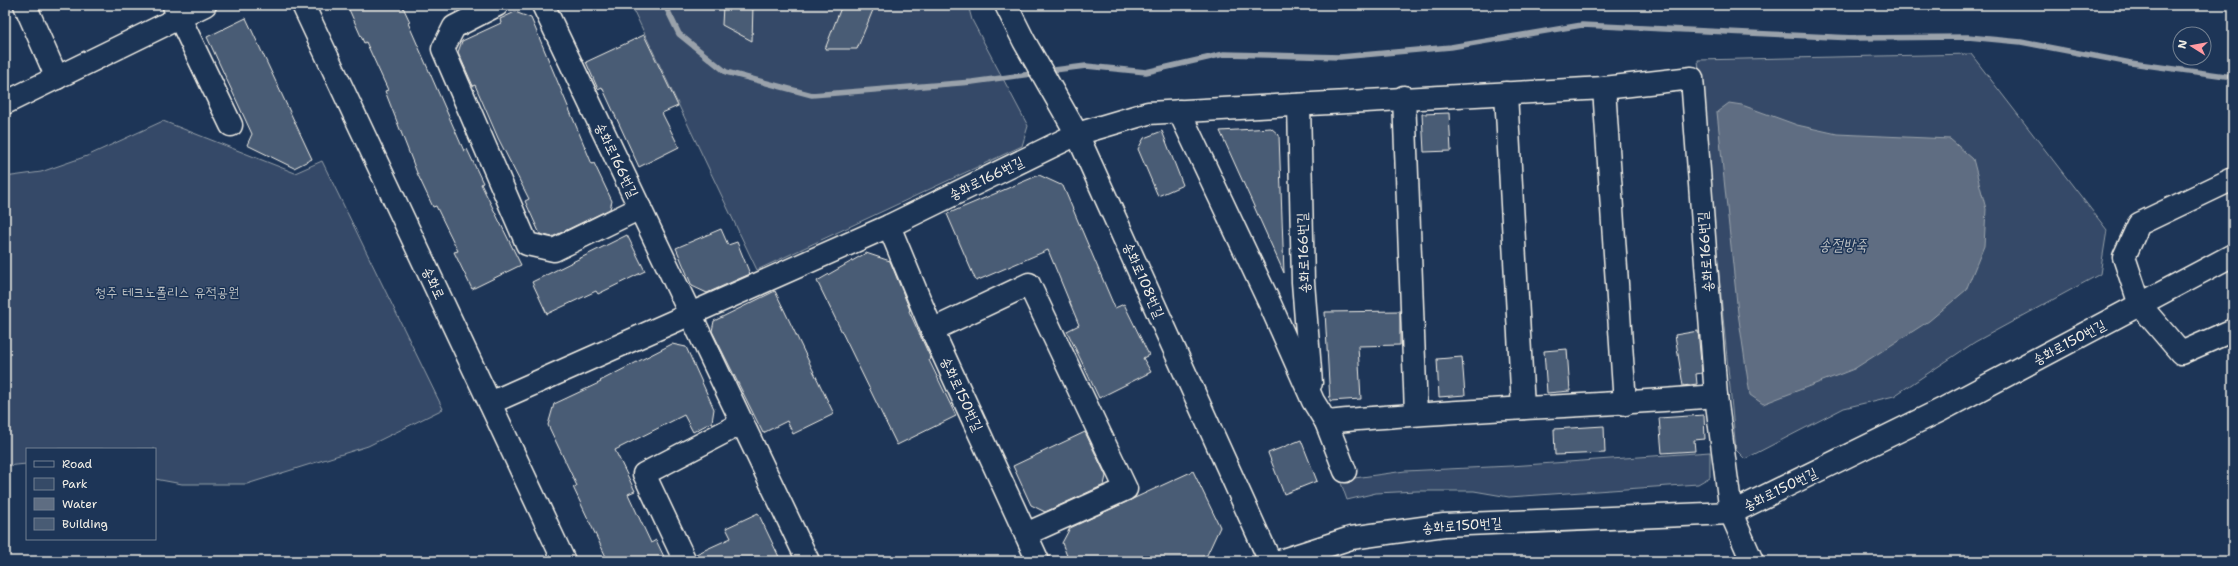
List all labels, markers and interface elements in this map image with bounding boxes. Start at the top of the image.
north arrow [2172,26,2212,66]
text: N [2174,38,2191,50]
street label: 송화로166번길 [591,120,643,201]
street label: 송화로166번길 [946,152,1027,204]
street label: 송화로166번길 [1693,210,1717,293]
street label: 송화로166번길 [1293,212,1313,294]
water label: 송절방죽 [1819,235,1868,255]
street label: 송화로108번길 [1119,239,1169,321]
street label: 송화로 [419,264,449,302]
park label: 청주 테크노폴리스 유적공원 [95,283,239,301]
street label: 송화로150번길 [2029,315,2109,369]
street label: 송화로150번길 [937,354,987,435]
legend [26,448,156,540]
text: Road [62,456,93,472]
street label: 송화로150번길 [1740,463,1821,515]
text: Park [62,476,88,492]
text: Water [62,496,98,512]
street label: 송화로150번길 [1421,513,1503,537]
text: Building [62,516,108,532]

